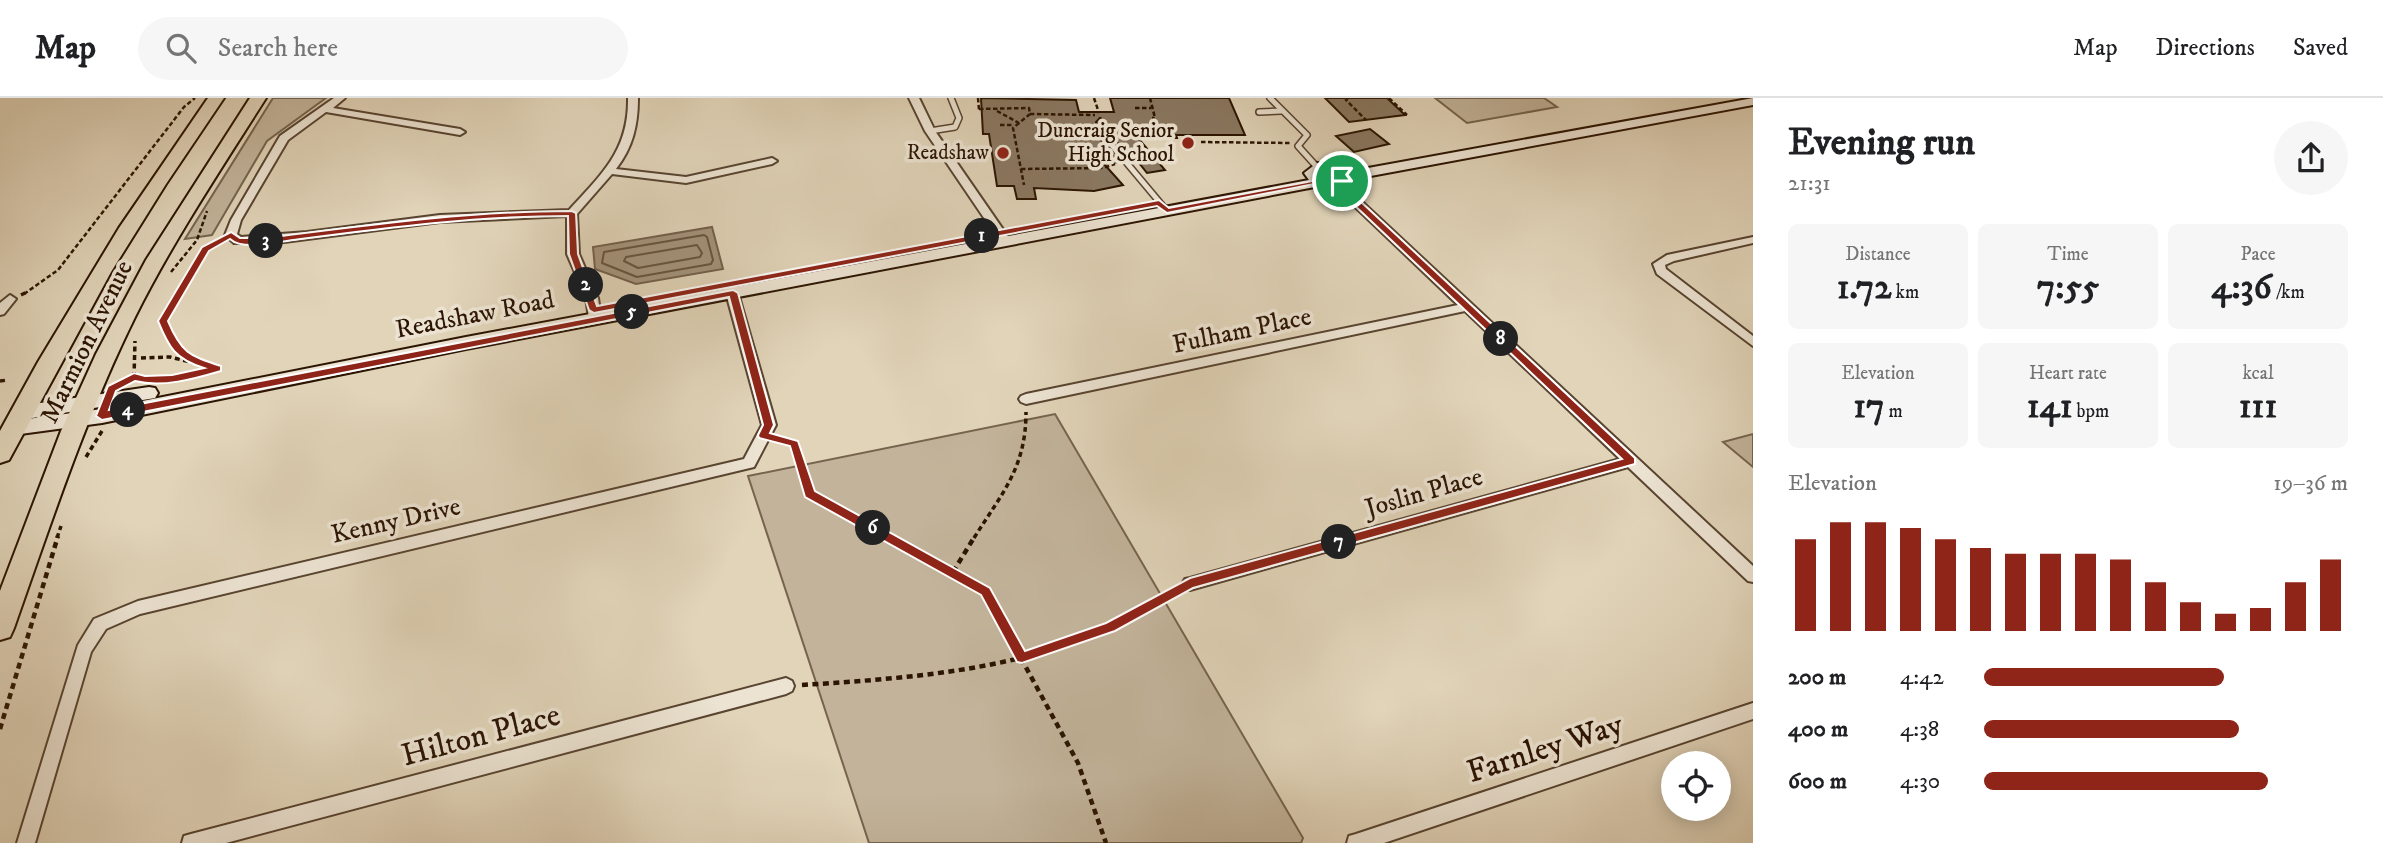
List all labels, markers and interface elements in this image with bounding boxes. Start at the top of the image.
search box [138,17,628,80]
text: Map [35,28,96,69]
icon: search [162,29,200,67]
text: Search here [218,32,338,65]
text: Map [2073,33,2118,63]
text: Directions [2156,33,2255,63]
text: Saved [2293,33,2348,63]
place label: Duncraig Senior High School [1037,118,1175,168]
text: Evening run [1788,119,1975,167]
button: share [2274,121,2348,195]
marker: Duncraig Senior High School [1180,135,1196,151]
place label: Readshaw [907,140,990,166]
marker: Readshaw [995,145,1011,161]
pin [1312,151,1372,211]
icon: arrive [1323,162,1361,200]
text: 21:31 [1788,169,1831,198]
pin: 1 [964,218,1000,254]
pin: 3 [248,223,284,258]
text: 1 [978,224,985,247]
text: 3 [262,229,269,252]
text: Distance [1845,243,1911,266]
text: Time [2047,243,2089,266]
text: Pace [2240,243,2276,266]
street label: Marmion Avenue [33,255,141,429]
text: 1.72 [1837,266,1891,310]
text: 7:55 [2037,266,2099,310]
text: 4:36 [2211,266,2272,310]
pin: 2 [568,268,604,302]
text: 2 [581,273,590,296]
text: km [1891,281,1919,304]
text: /km [2272,281,2305,304]
street label: Readshaw Road [393,283,557,347]
pin: 5 [614,294,650,330]
text: 5 [627,300,636,323]
street label: Fulham Place [1170,300,1314,362]
pin: 8 [1484,322,1518,356]
text: 8 [1496,327,1505,350]
text: Elevation [1841,362,1915,385]
text: Heart rate [2029,362,2107,385]
text: kcal [2242,362,2274,385]
text: 17 [1853,385,1884,429]
text: 141 [2027,385,2073,429]
text: 111 [2239,385,2277,429]
pin: 4 [110,392,146,428]
text: 4 [122,398,133,421]
text: m [1884,400,1903,423]
text: bpm [2073,400,2109,423]
street label: Joslin Place [1360,461,1487,526]
text: Elevation [1788,469,1877,498]
text: 19–36 m [2273,469,2348,498]
street label: Kenny Drive [328,490,464,552]
pin: 6 [856,510,890,546]
text: 6 [868,516,877,539]
pin: 7 [1322,524,1356,560]
text: 7 [1333,530,1344,553]
text: 200 m [1788,663,1846,692]
text: 4:42 [1900,663,1944,692]
street label: Hilton Place [397,696,565,776]
street label: Farnley Way [1462,705,1629,793]
text: 400 m [1788,715,1848,744]
text: 4:38 [1900,715,1939,744]
map controls [1661,751,1731,821]
button: locate [1661,751,1731,821]
text: 600 m [1788,767,1847,796]
text: 4:30 [1900,767,1940,796]

